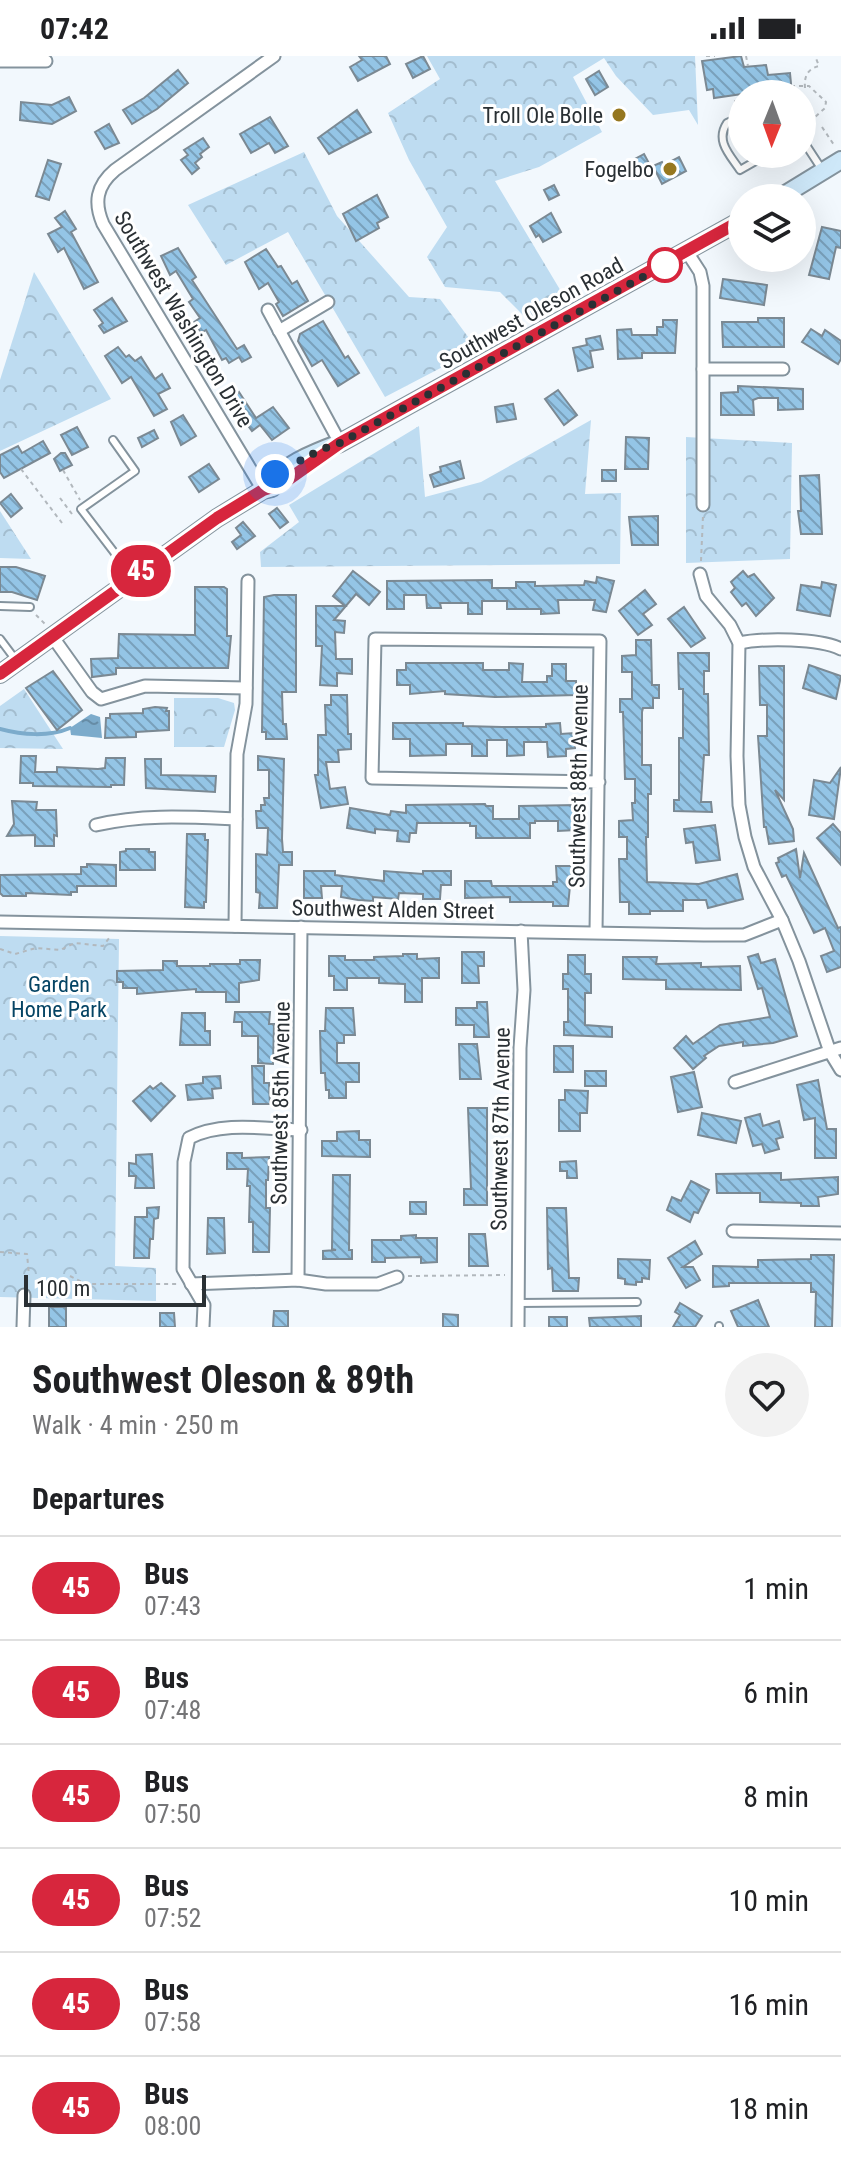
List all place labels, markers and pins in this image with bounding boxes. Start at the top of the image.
place label: Troll Ole Bolle [483,103,603,128]
marker: Troll Ole Bolle [610,106,628,124]
place label: Fogelbo [584,157,654,182]
marker: Fogelbo [661,160,679,178]
unlabelled marker [648,248,682,282]

